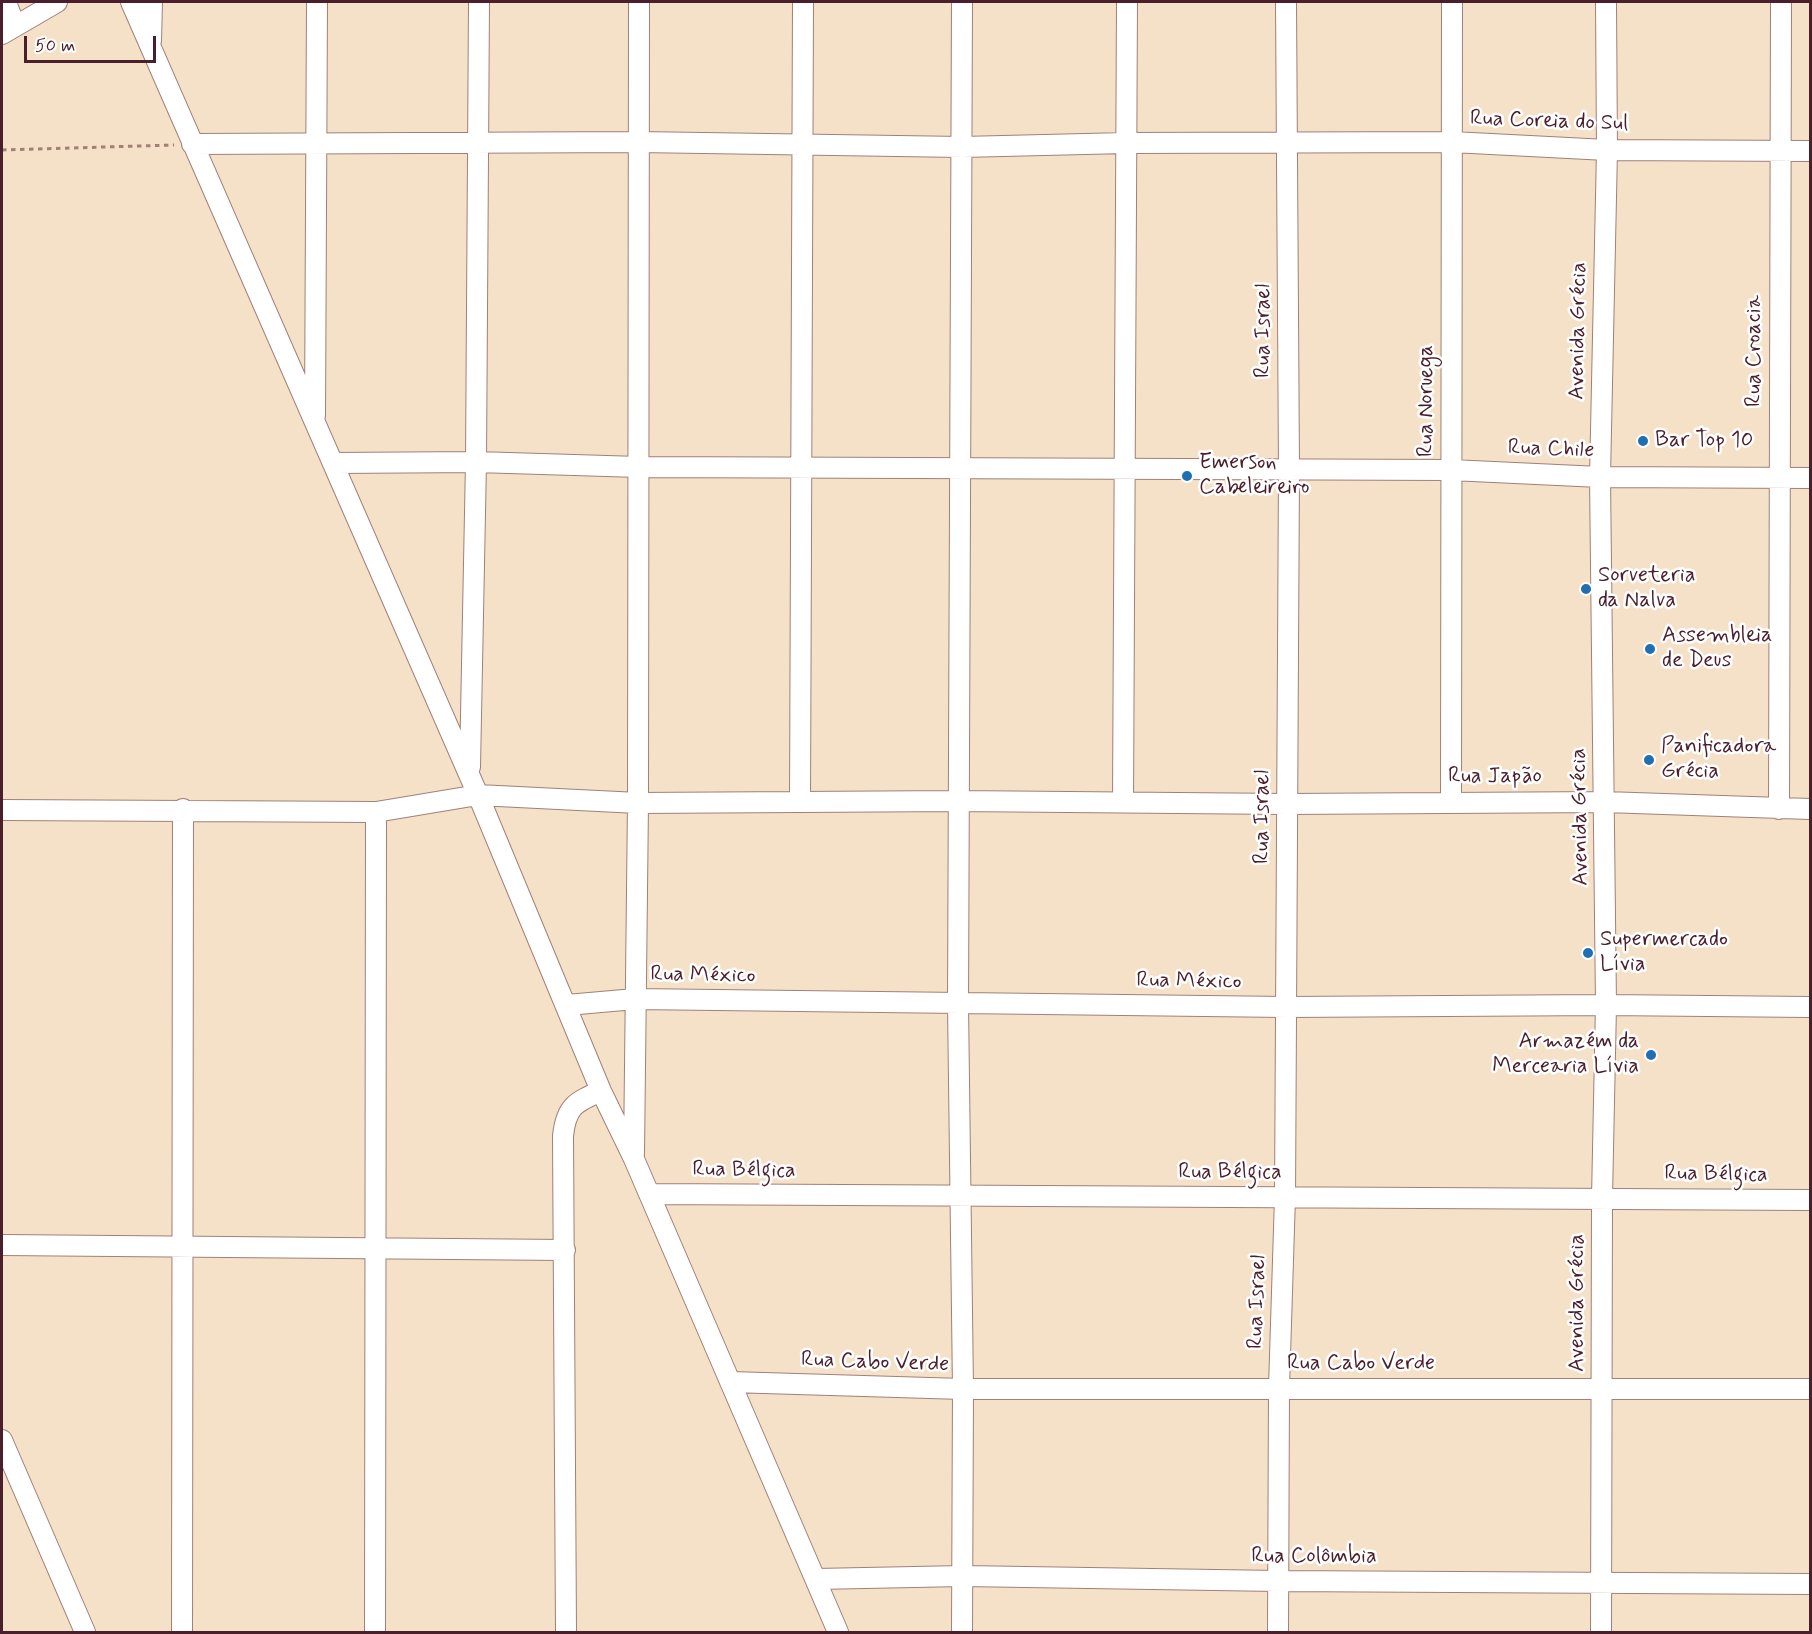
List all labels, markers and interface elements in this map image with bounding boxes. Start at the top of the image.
scale bar [27,24,159,62]
text: 50 m [35,34,75,58]
street label: Rua Coreia do Sul [1469,106,1629,138]
street label: Avenida Grécia [1565,262,1593,400]
street label: Rua Israel [1251,284,1277,378]
street label: Rua Croacia [1742,295,1768,407]
street label: Rua Noruega [1414,345,1440,457]
place label: Bar Top 10 [1655,428,1753,454]
marker: Bar Top 10 [1636,434,1650,448]
street label: Rua Chile [1507,435,1595,465]
place label: Emerson Cabeleireiro [1199,450,1309,502]
marker: Emerson Cabeleireiro [1180,469,1194,483]
place label: Sorveteria da Nalva [1598,563,1696,614]
marker: Sorveteria da Nalva [1579,582,1593,596]
place label: Assembleia de Deus [1662,623,1772,674]
marker: Assembleia de Deus [1643,642,1657,656]
place label: Panificadora Grécia [1661,734,1776,786]
street label: Avenida Grécia [1567,748,1595,886]
marker: Panificadora Grécia [1642,753,1656,767]
street label: Rua Japão [1448,764,1542,790]
street label: Rua Israel [1250,770,1276,864]
place label: Supermercado Lívia [1600,927,1728,978]
marker: Supermercado Lívia [1581,946,1595,960]
street label: Rua México [650,962,756,990]
street label: Rua México [1136,968,1242,996]
place label: Armazém da Mercearia Lívia [1492,1029,1639,1080]
marker: Armazém da Mercearia Lívia [1644,1048,1658,1062]
street label: Rua Bélgica [692,1157,796,1185]
street label: Rua Bélgica [1178,1160,1282,1186]
street label: Rua Bélgica [1664,1161,1768,1189]
street label: Avenida Grécia [1565,1234,1591,1372]
street label: Rua Israel [1243,1254,1273,1350]
street label: Rua Cabo Verde [801,1347,949,1379]
street label: Rua Cabo Verde [1287,1351,1435,1377]
street label: Rua Colômbia [1251,1544,1377,1570]

